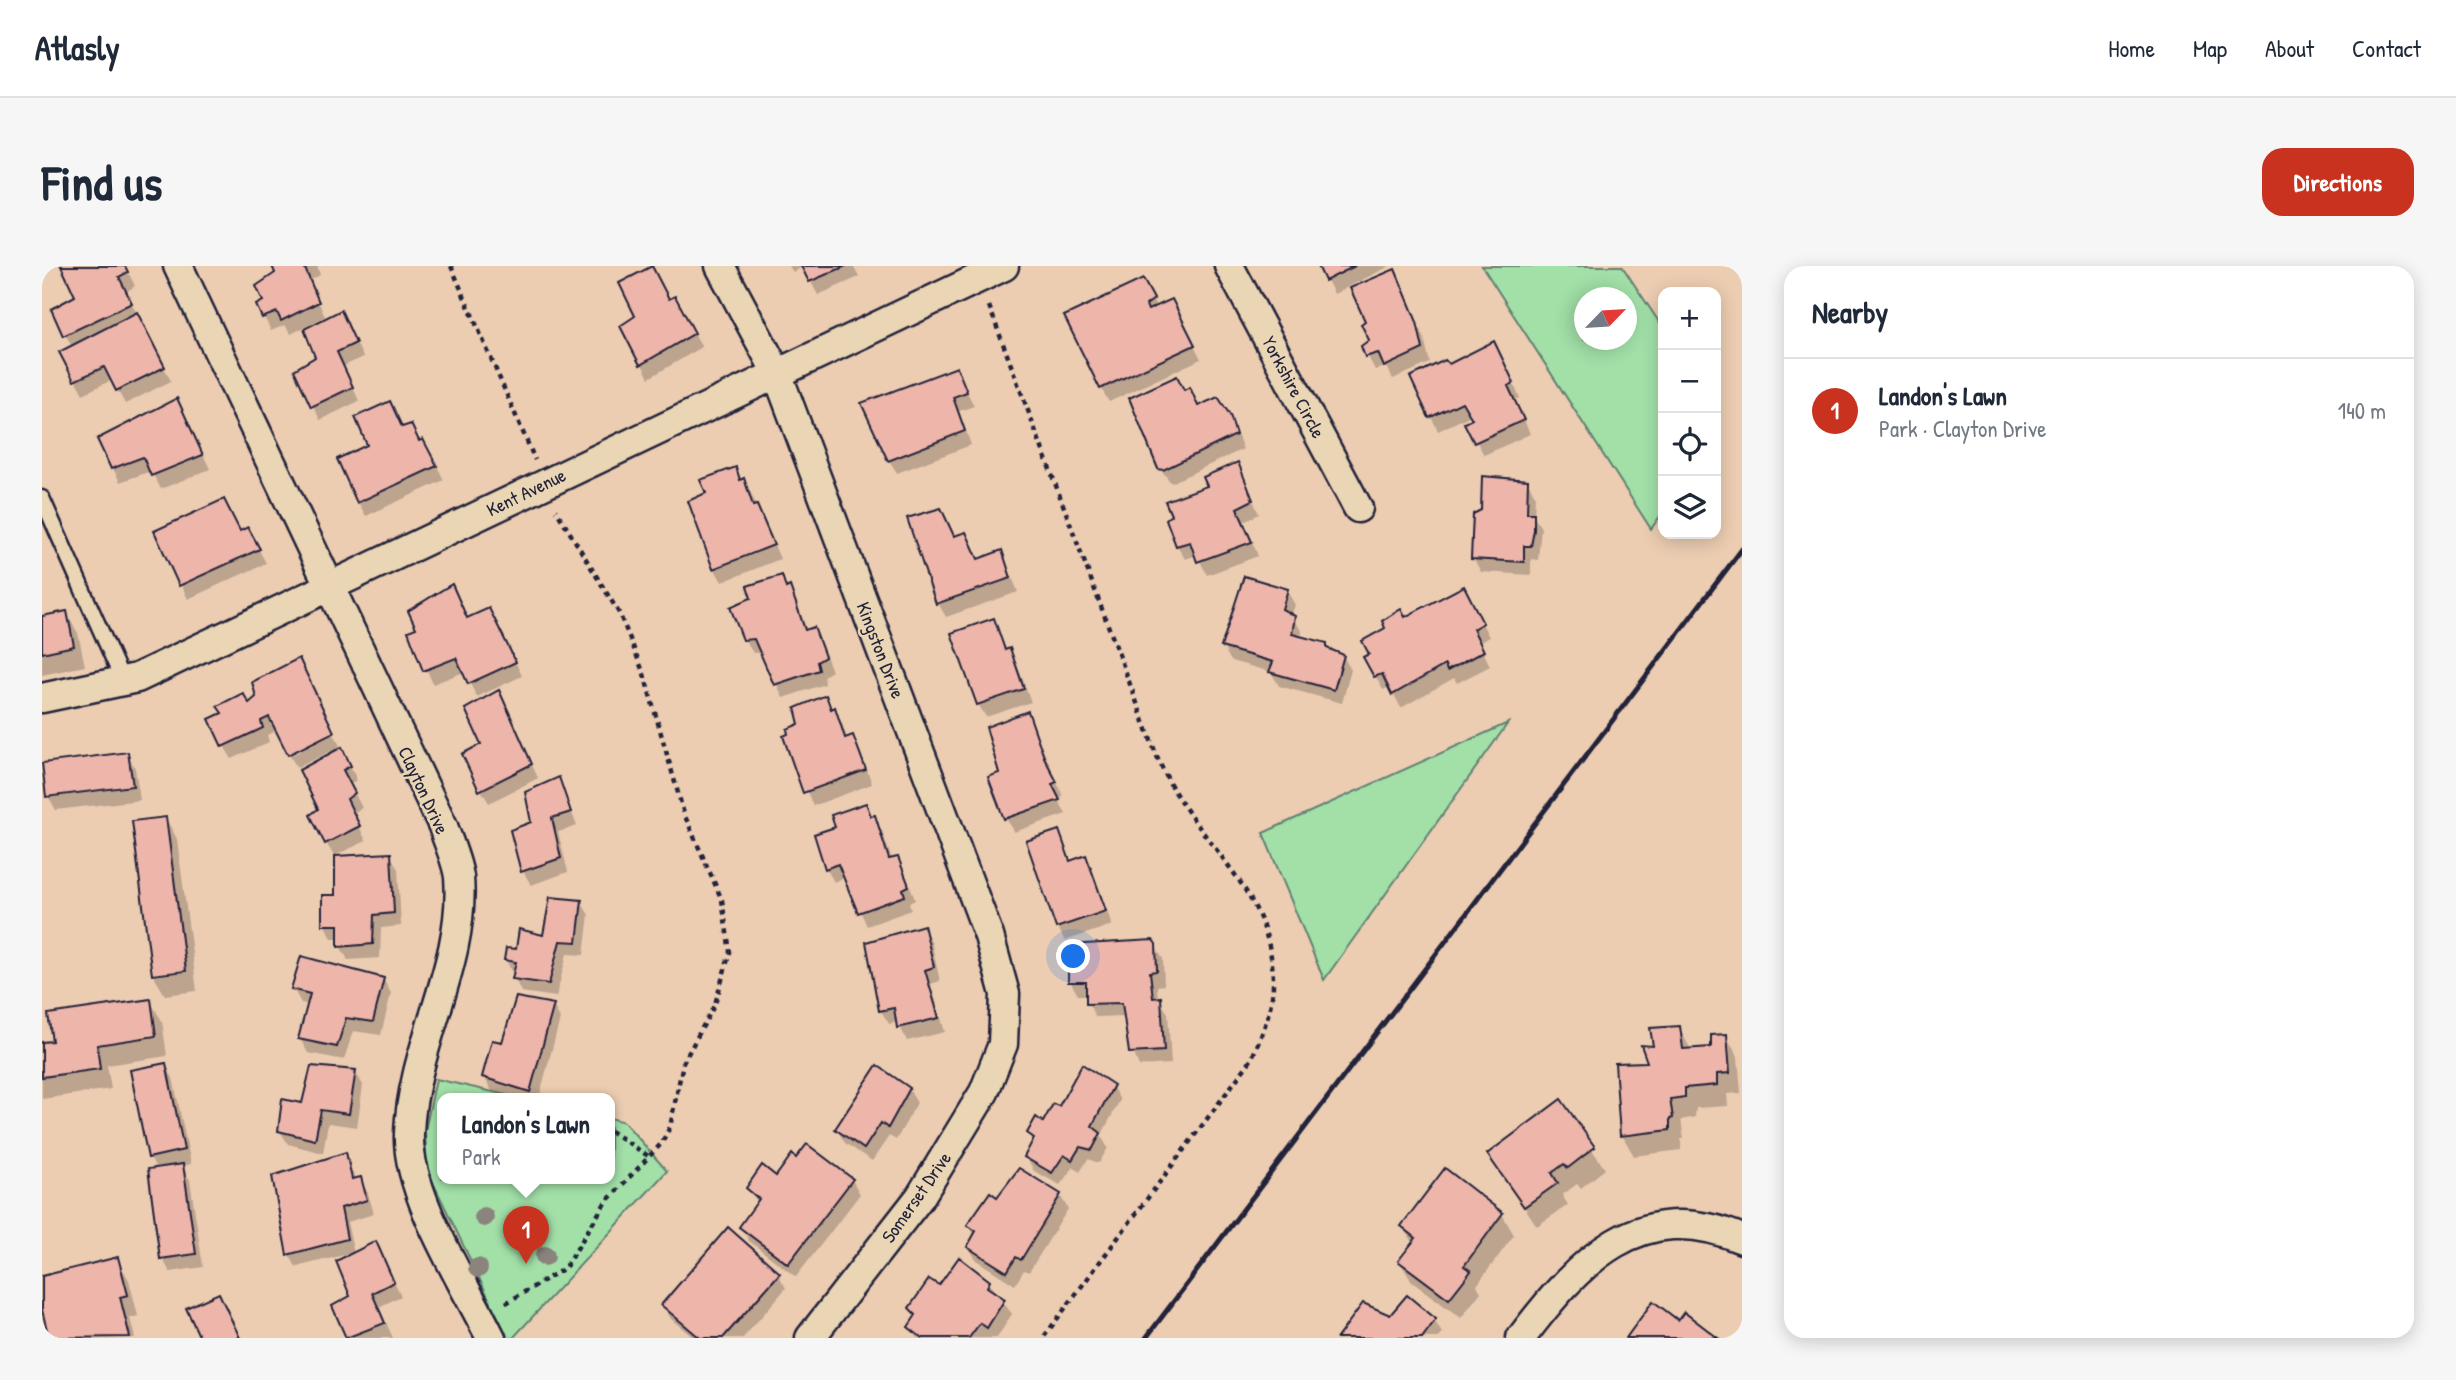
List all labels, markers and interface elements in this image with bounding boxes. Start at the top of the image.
text: Atlasly [35,26,120,70]
text: Home [2108,32,2155,64]
text: Map [2193,32,2227,64]
text: About [2265,32,2314,64]
text: Contact [2352,32,2421,64]
button: Directions [2262,148,2414,216]
text: Find us [42,149,162,215]
north arrow [1574,287,1637,350]
map controls [1658,287,1721,539]
button: + [1658,287,1721,350]
text: Nearby [1812,292,1888,332]
street label: Yorkshire Circle [1256,331,1332,443]
button: − [1658,350,1721,413]
text: Landon's Lawn [1879,378,2007,413]
text: 1 [1831,395,1839,426]
text: 140 m [2338,395,2386,426]
button: locate [1658,413,1721,476]
text: Park · Clayton Drive [1879,413,2046,444]
street label: Kent Avenue [482,461,570,522]
button: layers [1658,476,1721,539]
street label: Kingston Drive [851,598,911,702]
street label: Clayton Drive [392,742,456,838]
your location [1056,939,1090,973]
popup [437,1093,615,1184]
text: Landon's Lawn [462,1106,590,1141]
text: Park [462,1141,501,1172]
street label: Somerset Drive [875,1146,957,1248]
pin: 1 [503,1206,549,1264]

